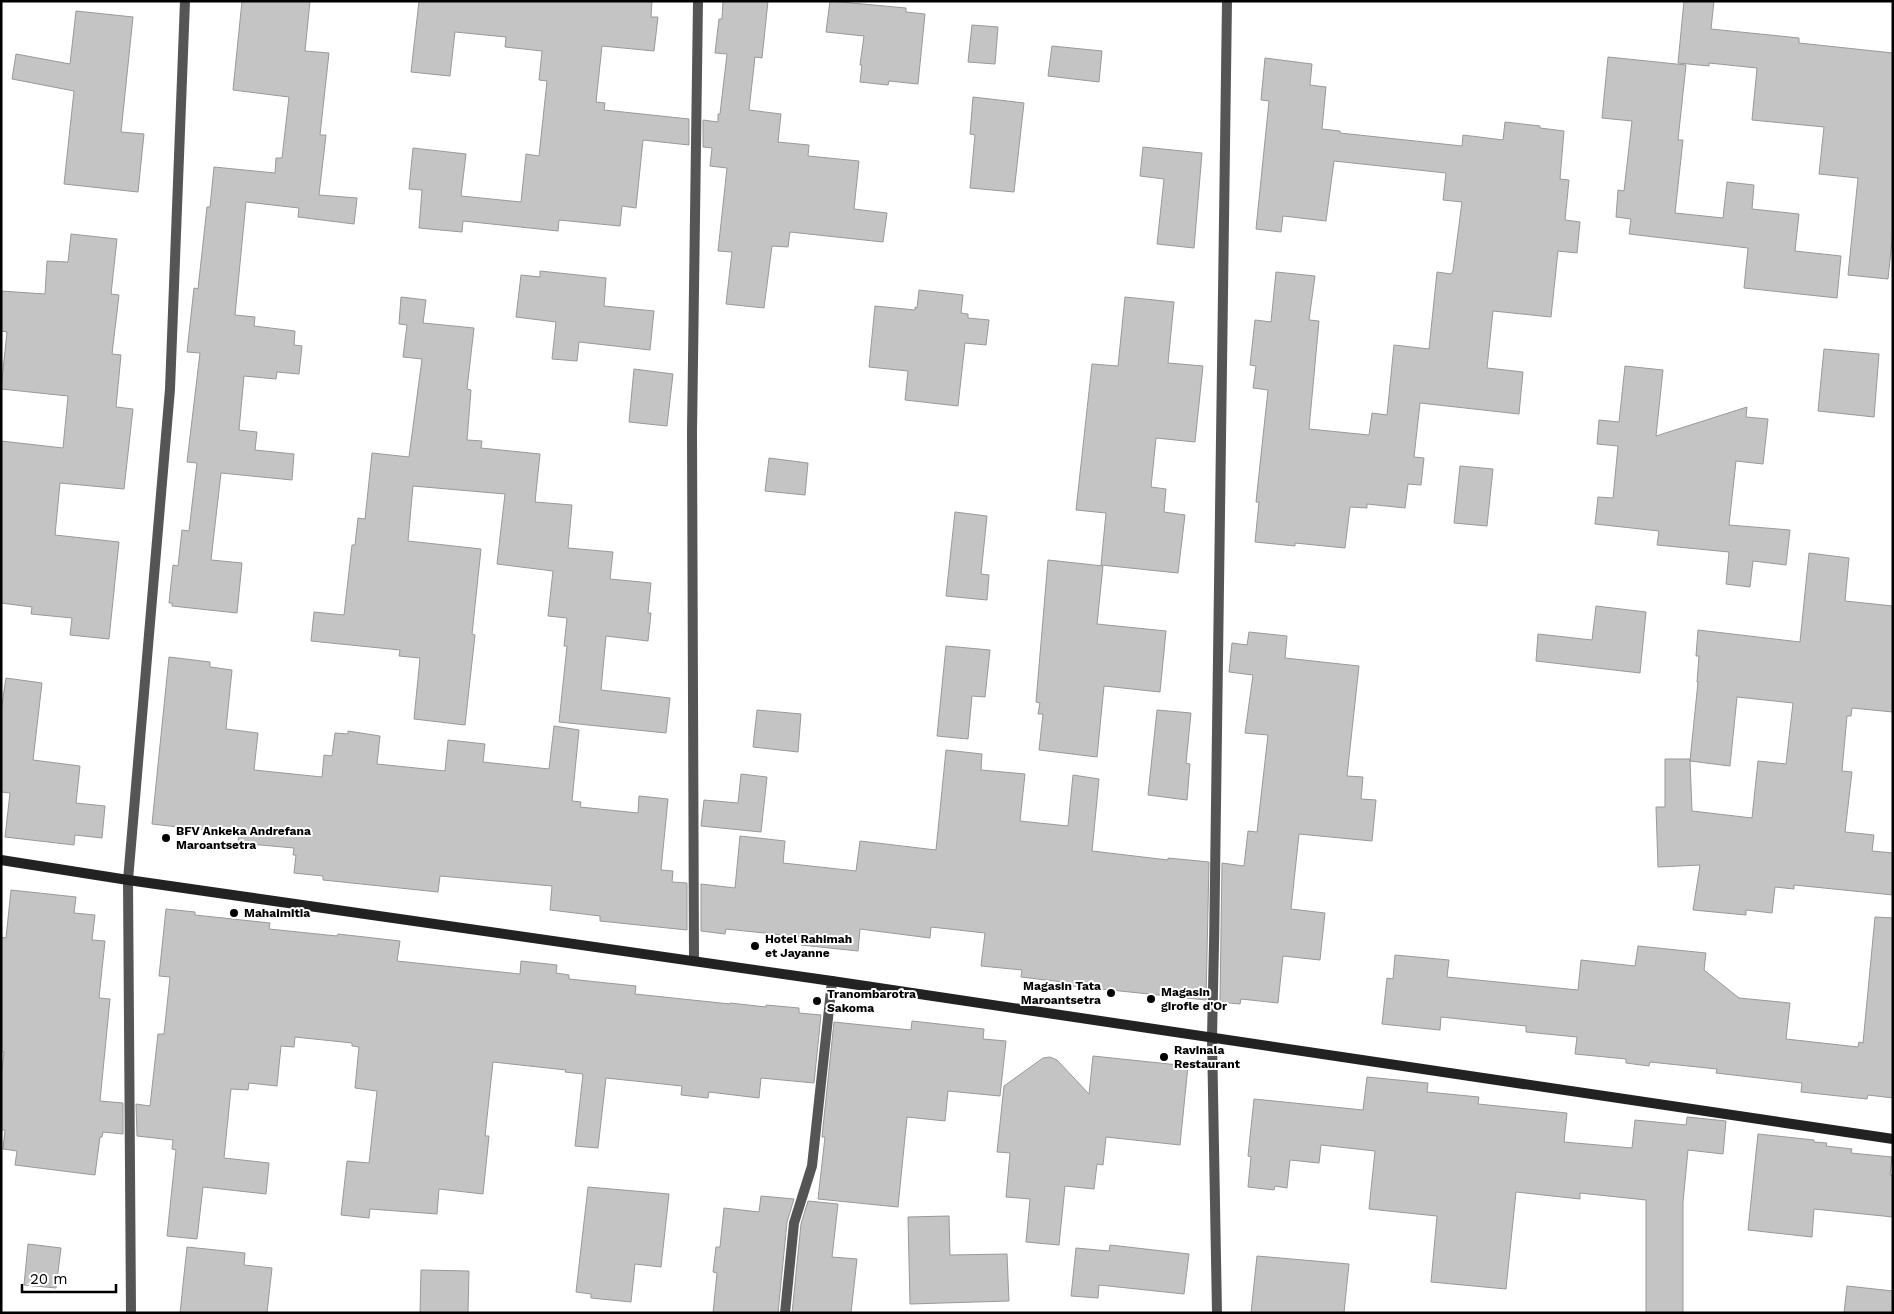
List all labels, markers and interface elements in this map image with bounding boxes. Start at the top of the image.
place label: BFV Ankeka Andrefana Maroantsetra [176,824,311,852]
marker: BFV Ankeka Andrefana Maroantsetra [160,832,172,844]
place label: Mahaimitia [244,906,310,920]
marker: Mahaimitia [228,907,240,919]
place label: Hotel Rahimah et Jayanne [765,932,852,960]
marker: Hotel Rahimah et Jayanne [749,940,761,952]
place label: Magasin Tata Maroantsetra [1021,979,1101,1007]
place label: Magasin girofle d'Or [1161,985,1228,1013]
place label: Tranombarotra Sakoma [827,987,916,1015]
marker: Magasin Tata Maroantsetra [1105,987,1117,999]
marker: Magasin girofle d'Or [1145,993,1157,1005]
marker: Tranombarotra Sakoma [811,995,823,1007]
place label: Ravinala Restaurant [1174,1043,1241,1071]
marker: Ravinala Restaurant [1158,1051,1170,1063]
scale bar [22,1262,116,1294]
text: 20 m [30,1270,68,1288]

